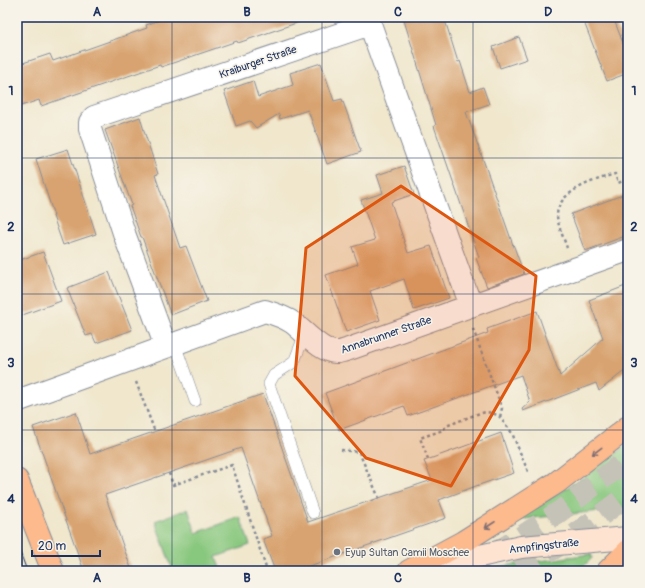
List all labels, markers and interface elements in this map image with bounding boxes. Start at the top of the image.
text: A [93,4,102,20]
text: B [243,4,251,20]
text: C [394,4,402,20]
text: D [544,4,552,20]
street label: Kraiburger Straße [218,42,299,81]
text: 1 [8,83,14,99]
text: 1 [631,83,637,99]
text: 2 [7,219,15,235]
text: 2 [630,219,638,235]
street label: Annabrunner Straße [339,313,434,357]
text: 3 [7,355,15,371]
text: 3 [630,355,638,371]
one-way arrow [592,447,603,455]
text: 4 [7,491,15,507]
text: 4 [630,491,638,507]
one-way arrow [485,521,496,529]
scale bar [32,532,100,558]
street label: Ampfingstraße [509,536,580,556]
text: 20 m [38,539,67,554]
place label: Eyup Sultan Camii Moschee [345,546,470,559]
marker: Eyup Sultan Camii Moschee [332,547,342,557]
text: A [93,570,102,586]
text: B [243,570,251,586]
text: C [394,570,402,586]
text: D [544,570,552,586]

